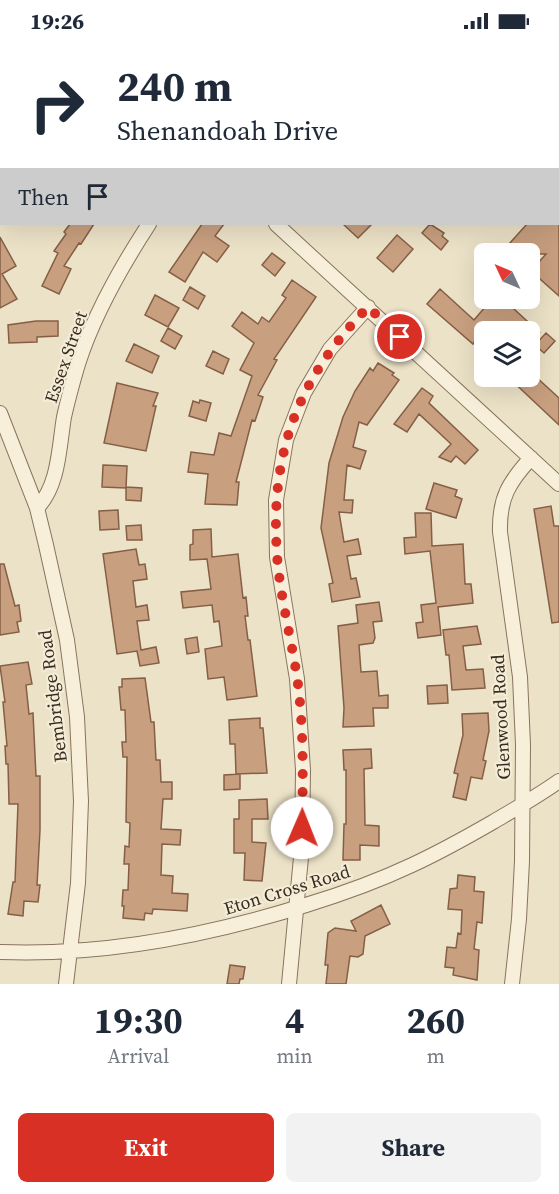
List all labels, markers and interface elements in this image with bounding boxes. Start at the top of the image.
text: 19:26 [30,6,84,36]
text: 240 m [117,57,232,115]
icon: right [18,66,96,144]
text: Shenandoah Drive [117,112,338,149]
icon: arrive [81,180,114,213]
text: Then [18,182,69,212]
north arrow [474,243,540,309]
map controls [474,243,540,387]
street label: Essex Street [38,307,93,406]
pin [374,311,425,362]
icon: arrive [383,320,416,353]
button: layers [474,321,540,387]
street label: Bembridge Road [32,628,73,764]
street label: Glenwood Road [485,654,516,780]
position arrow [270,796,334,860]
street label: Eton Cross Road [221,858,353,921]
text: 19:30 [94,996,183,1045]
text: 4 [285,996,304,1045]
text: 260 [407,996,465,1045]
text: Arrival [107,1042,169,1070]
text: min [277,1042,313,1070]
text: m [427,1042,445,1070]
button: Exit [18,1113,274,1182]
button: Share [286,1113,541,1182]

